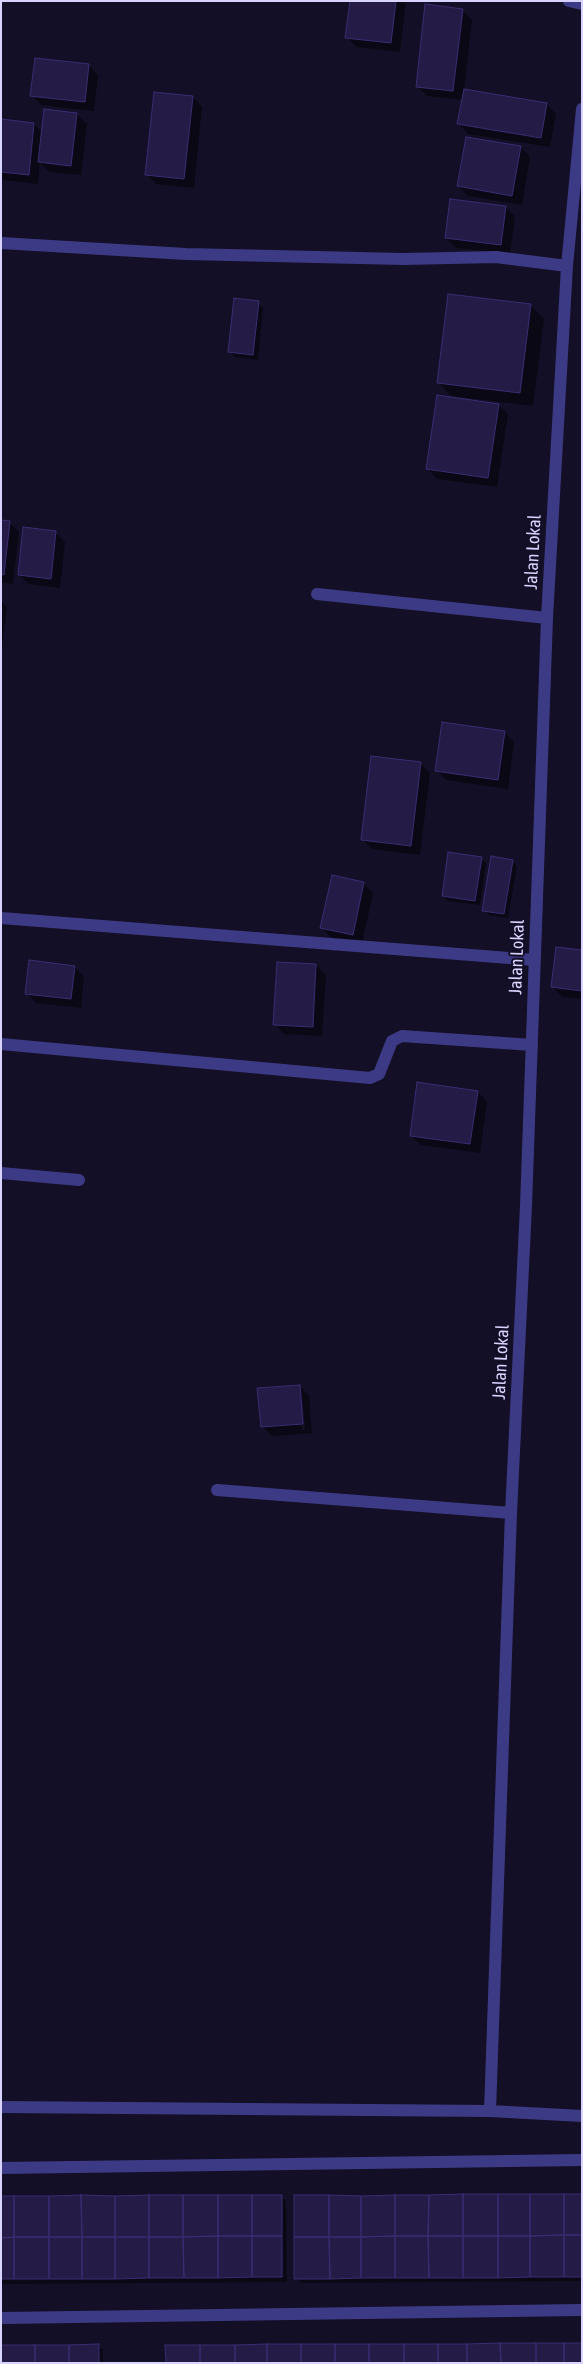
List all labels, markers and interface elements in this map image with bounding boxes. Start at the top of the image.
street label: Jalan Lokal [520,514,546,590]
street label: Jalan Lokal [505,919,529,995]
street label: Jalan Lokal [488,1324,514,1400]

